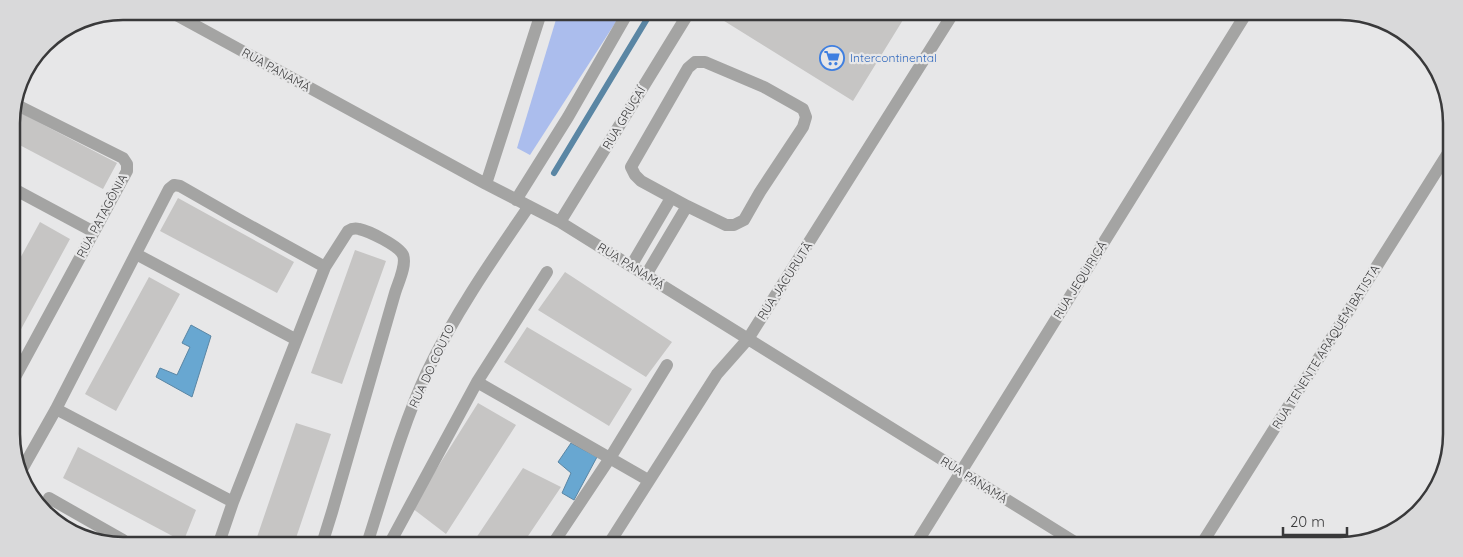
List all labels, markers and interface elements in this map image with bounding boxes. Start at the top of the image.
street label: RUA PANAMÁ [239,45,313,95]
supermarket icon: Intercontinental [819,45,845,71]
place label: Intercontinental [850,50,937,65]
street label: RUA GRUÇAÍ [599,83,649,152]
street label: RUA PATAGÔNIA [73,171,130,260]
street label: RUA JEQUIRIÇÁ [1050,238,1110,321]
street label: RUA PANAMÁ [595,239,668,292]
street label: RUA JACURUTÃ [754,239,815,322]
street label: RUA TENENTE ARAQUÉM BATISTA [1269,262,1383,432]
street label: RUA DO COUTO [406,322,457,410]
street label: RUA PANAMÁ [938,453,1011,506]
scale bar [1283,504,1347,536]
text: 20 m [1290,512,1325,531]

